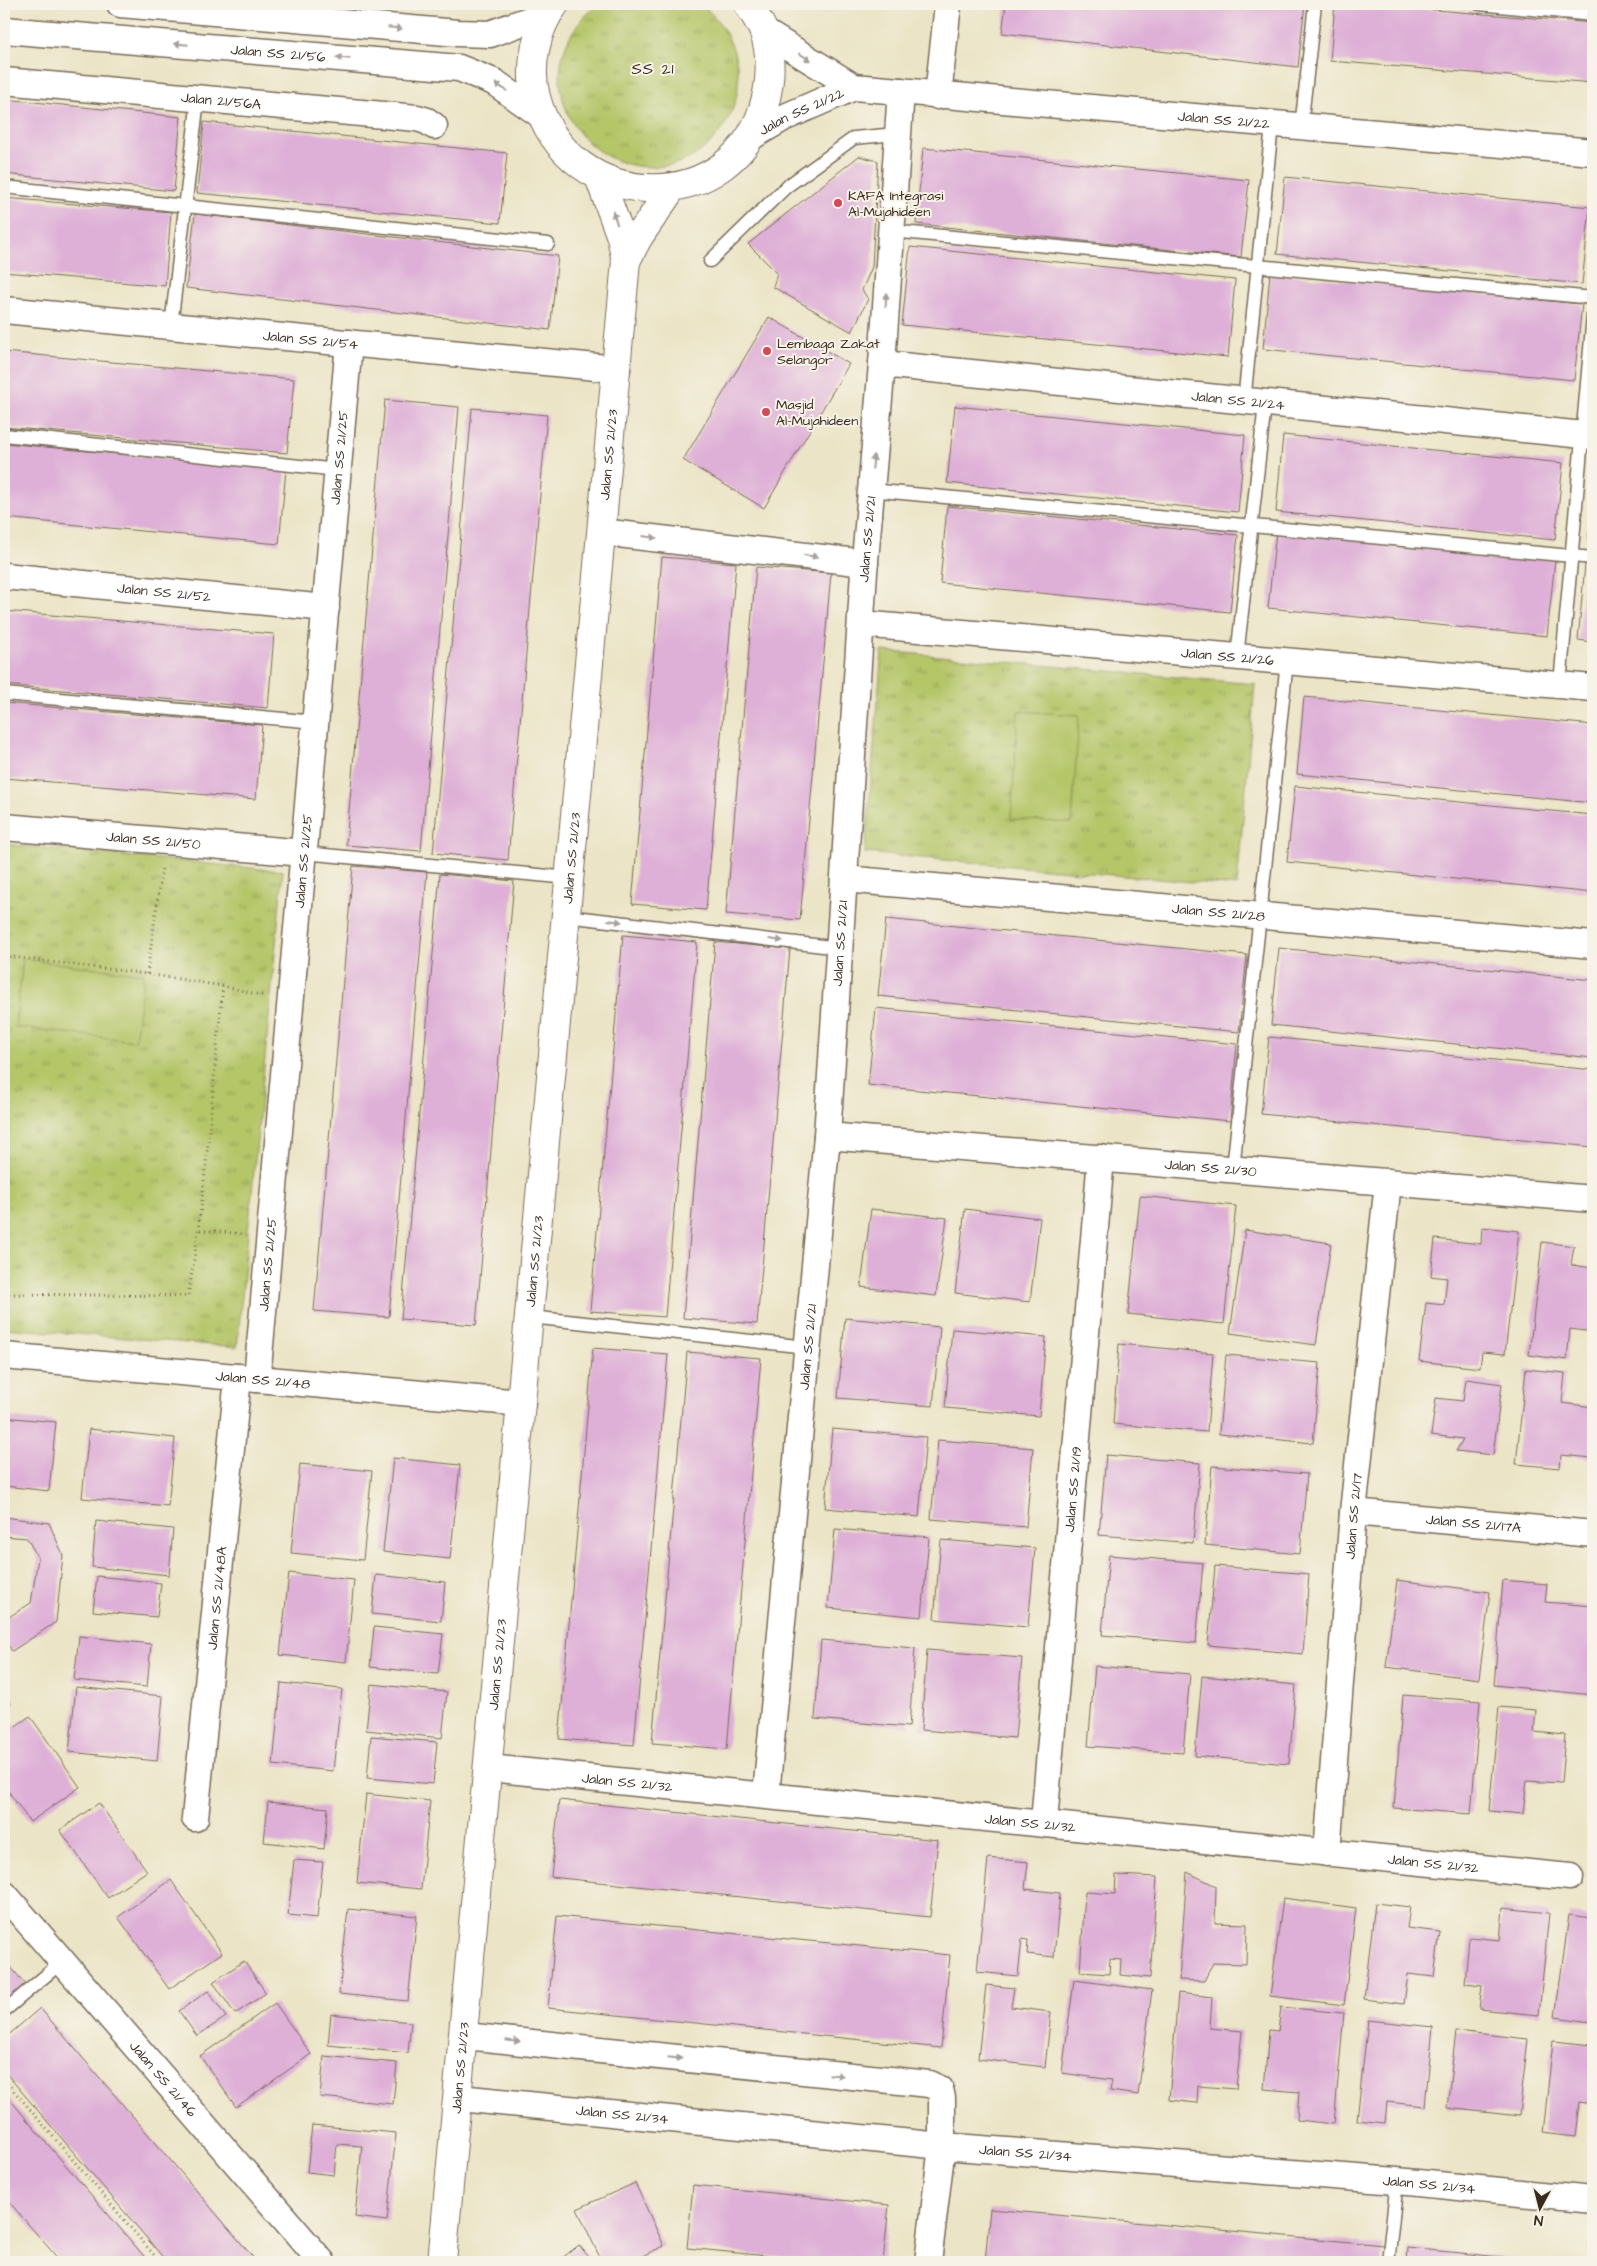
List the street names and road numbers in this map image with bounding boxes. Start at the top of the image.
street label: Jalan SS 21/56 [230,40,326,68]
street label: Jalan SS 21/22 [756,83,848,141]
street label: Jalan 21/56A [180,88,262,115]
street label: Jalan SS 21/22 [1177,107,1270,135]
street label: Jalan SS 21/54 [262,326,360,355]
street label: Jalan SS 21/24 [1190,386,1286,416]
street label: Jalan SS 21/23 [595,408,623,501]
street label: Jalan SS 21/25 [326,410,354,506]
street label: Jalan SS 21/21 [854,495,882,583]
street label: Jalan SS 21/52 [116,578,212,608]
street label: Jalan SS 21/26 [1180,643,1275,671]
street label: Jalan SS 21/23 [558,812,586,904]
street label: Jalan SS 21/25 [290,813,318,909]
street label: Jalan SS 21/50 [105,827,202,855]
street label: Jalan SS 21/21 [828,899,853,987]
street label: Jalan SS 21/28 [1171,899,1266,927]
street label: Jalan SS 21/30 [1164,1155,1258,1182]
street label: Jalan SS 21/23 [521,1215,549,1308]
street label: Jalan SS 21/25 [254,1217,282,1312]
street label: Jalan SS 21/21 [795,1303,822,1391]
street label: Jalan SS 21/48 [215,1366,311,1395]
street label: Jalan SS 21/19 [1060,1446,1087,1533]
street label: Jalan SS 21/17 [1340,1472,1368,1560]
street label: Jalan SS 21/17A [1425,1510,1522,1538]
street label: Jalan SS 21/48A [202,1545,232,1651]
street label: Jalan SS 21/23 [484,1618,512,1711]
street label: Jalan SS 21/32 [581,1768,674,1797]
street label: Jalan SS 21/32 [984,1809,1077,1838]
street label: Jalan SS 21/32 [1387,1850,1480,1879]
street label: Jalan SS 21/23 [447,2021,475,2114]
street label: Jalan SS 21/46 [124,2037,201,2122]
street label: Jalan SS 21/34 [575,2101,670,2130]
street label: Jalan SS 21/34 [978,2140,1073,2167]
street label: Jalan SS 21/34 [1382,2171,1477,2200]

